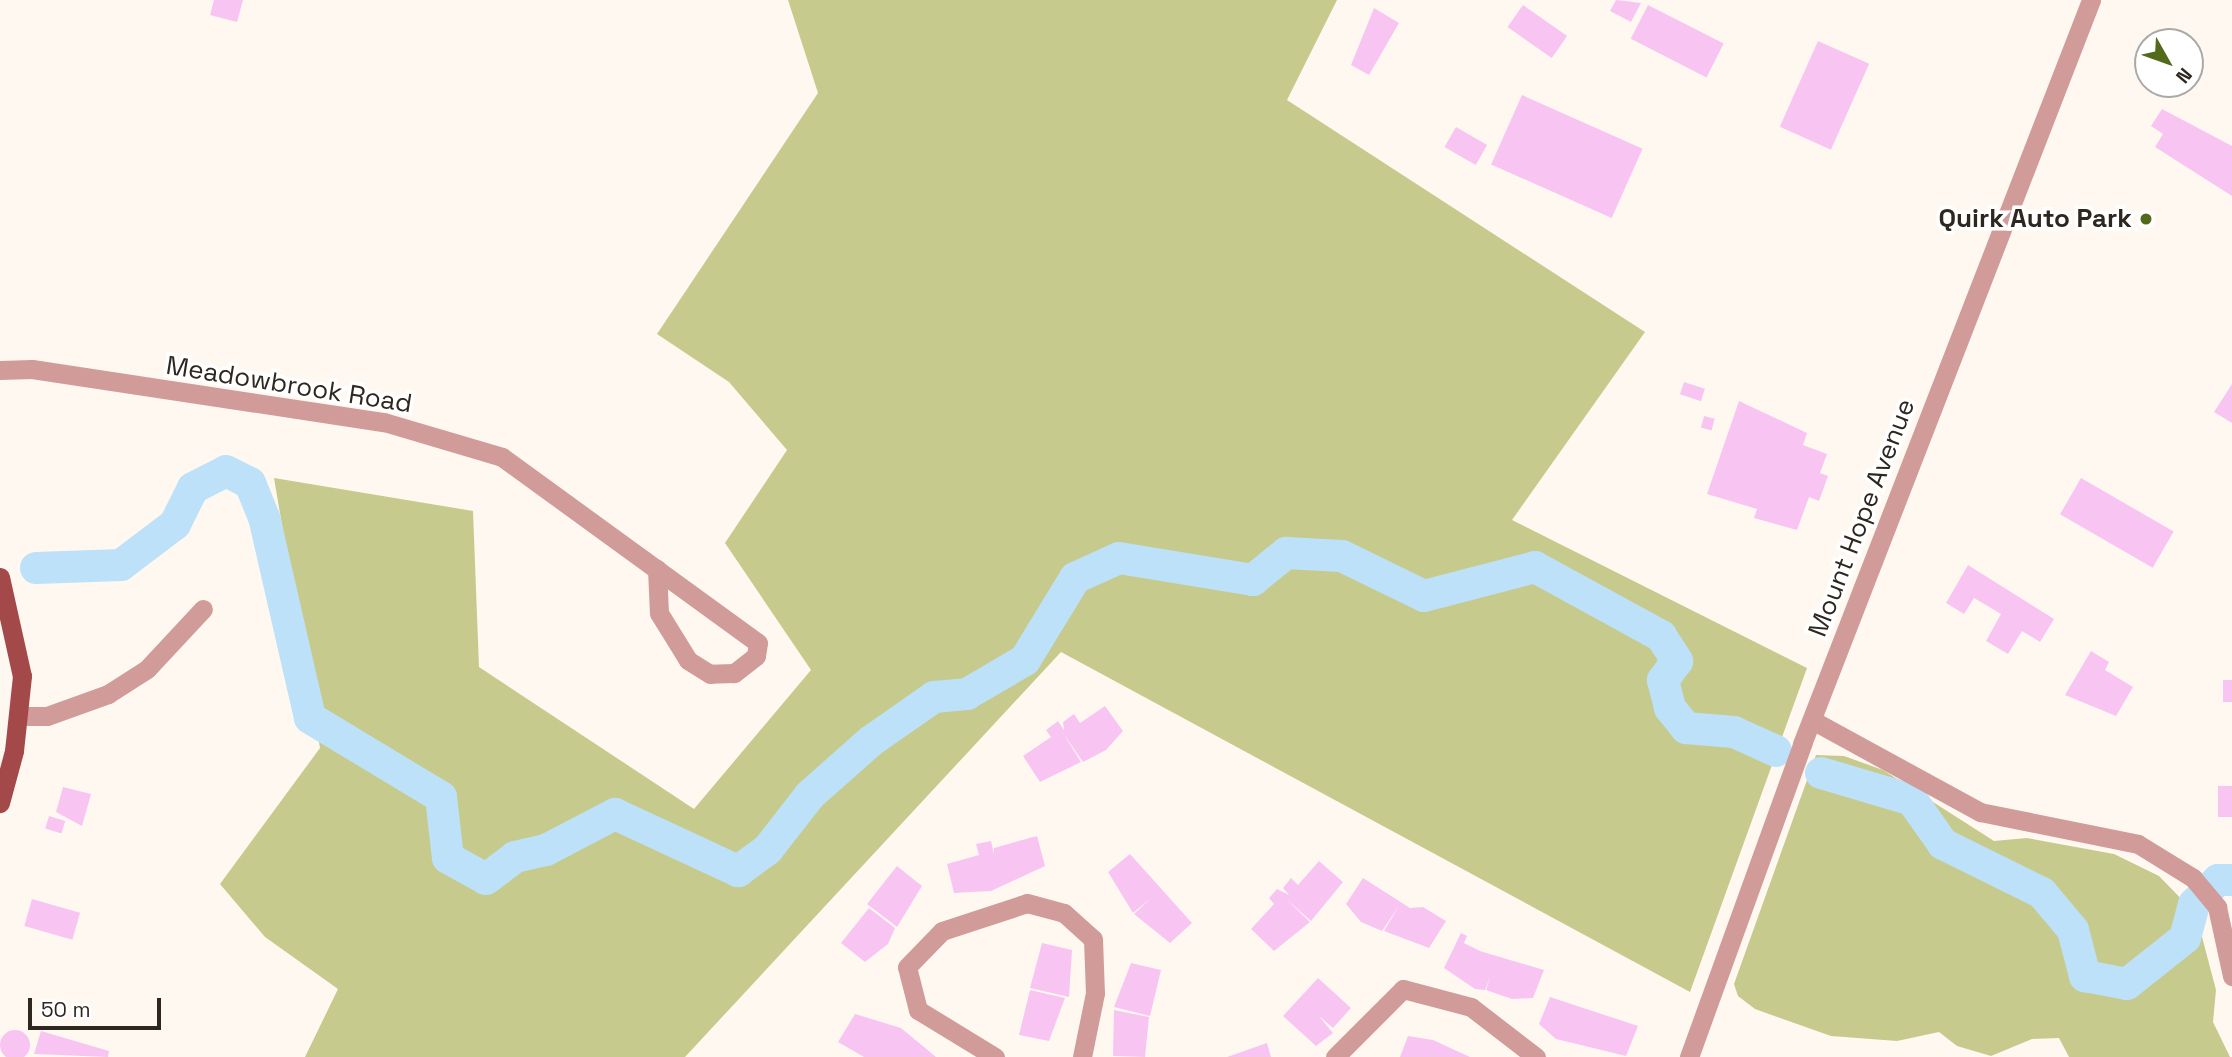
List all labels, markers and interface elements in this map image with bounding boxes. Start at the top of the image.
north arrow [2134,28,2204,98]
text: N [2170,63,2198,88]
place label: Quirk Auto Park [1938,203,2132,235]
marker: Quirk Auto Park [2138,211,2154,227]
street label: Meadowbrook Road [164,350,414,420]
street label: Mount Hope Avenue [1802,395,1922,641]
scale bar [32,984,164,1028]
text: 50 m [41,996,91,1023]

